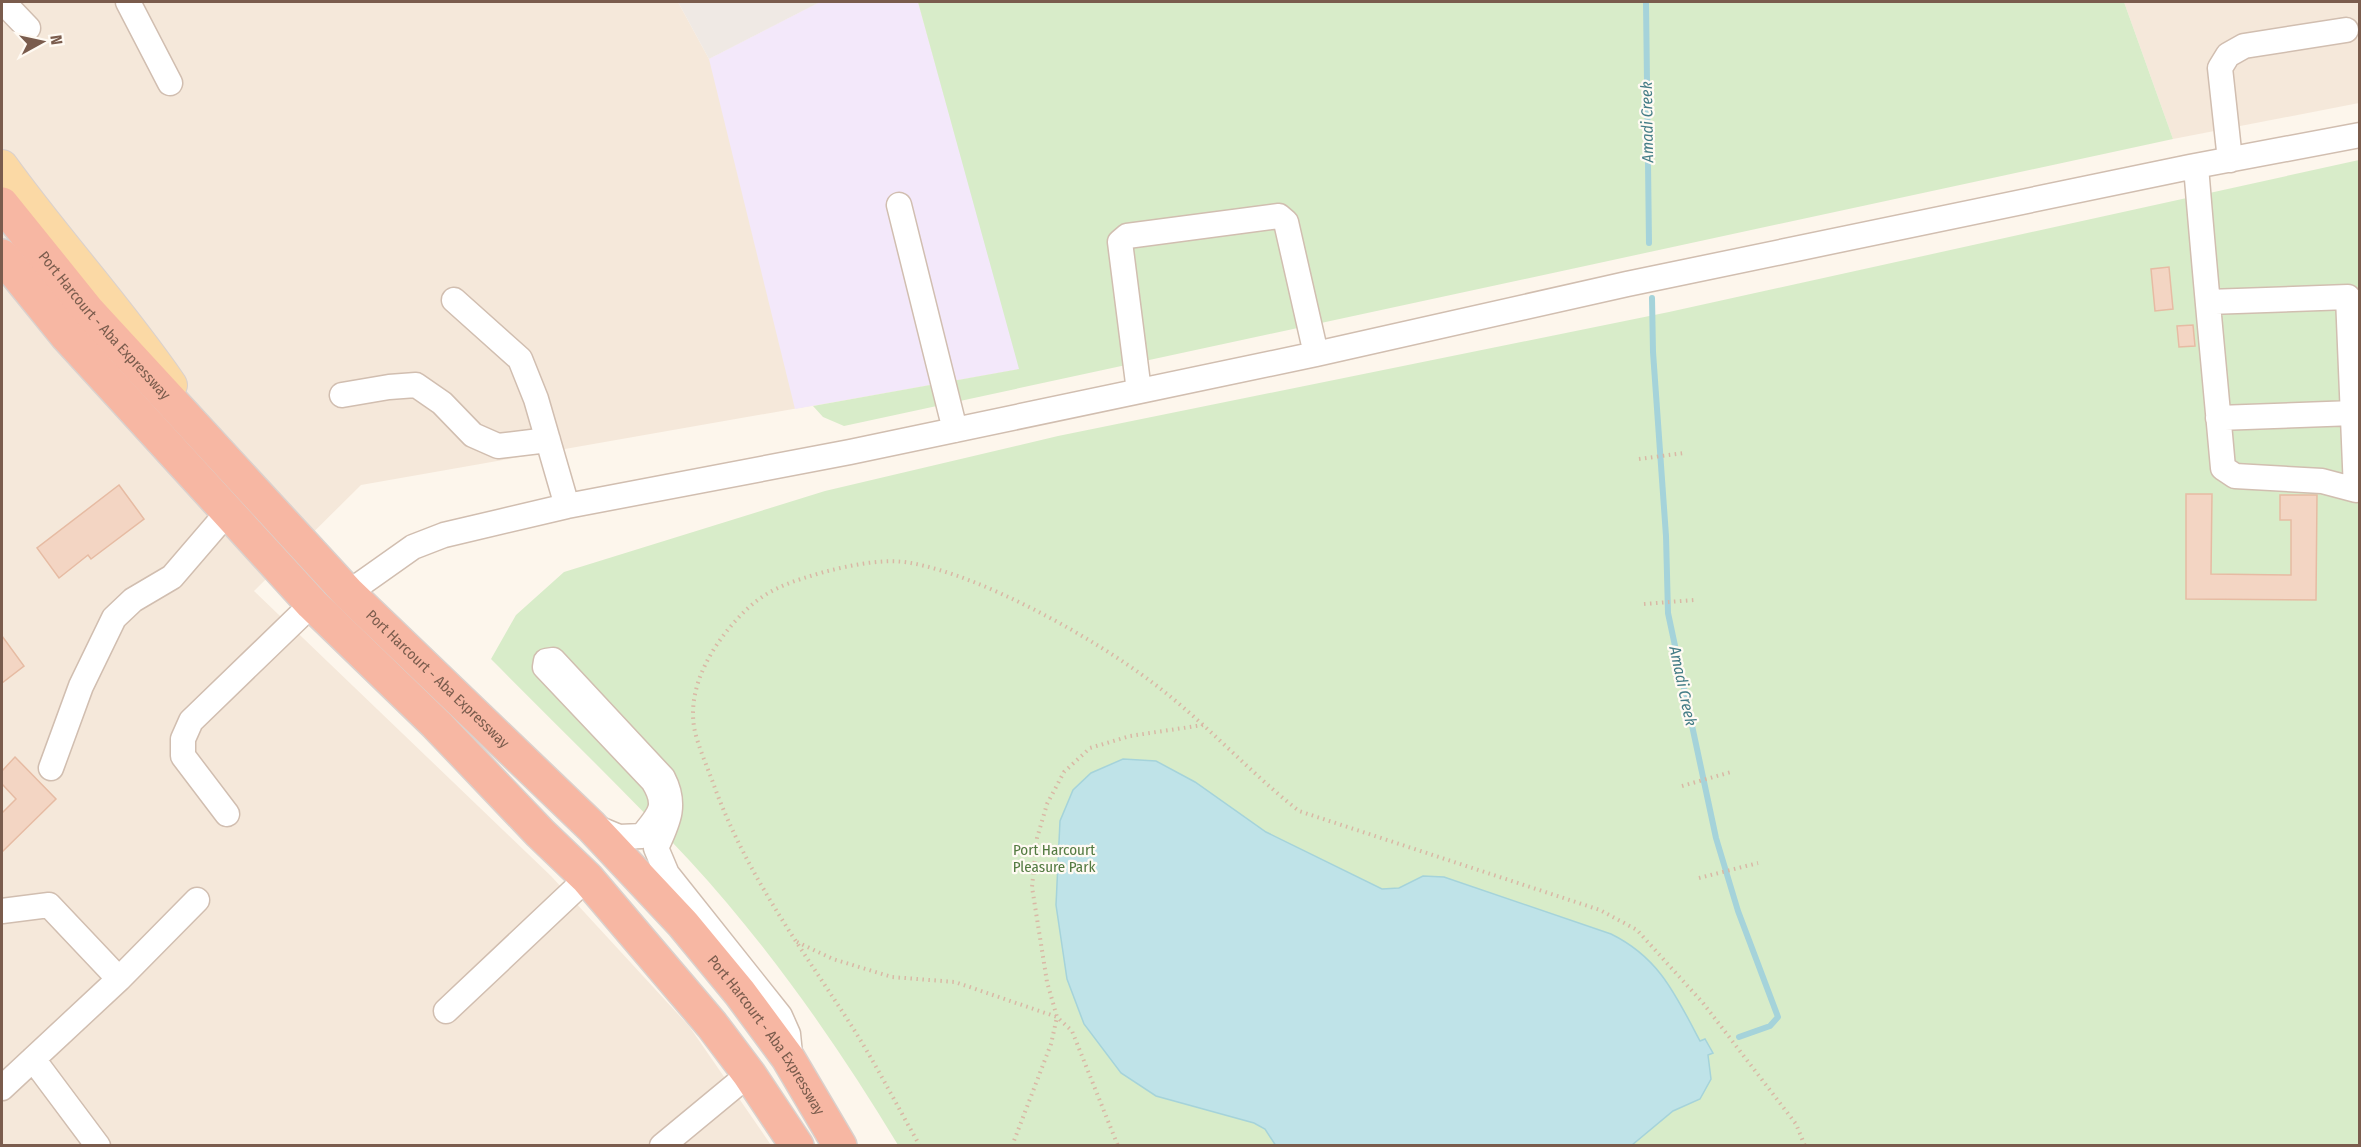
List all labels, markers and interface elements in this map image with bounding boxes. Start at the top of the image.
north arrow [12,12,72,72]
text: N [46,34,66,46]
water label: Amadi Creek [1637,81,1657,164]
street label: Port Harcourt - Aba Expressway [35,248,174,404]
street label: Port Harcourt - Aba Expressway [362,606,513,752]
water label: Amadi Creek [1665,643,1701,728]
park label: Port Harcourt Pleasure Park [1013,841,1095,876]
street label: Port Harcourt - Aba Expressway [704,952,829,1118]

